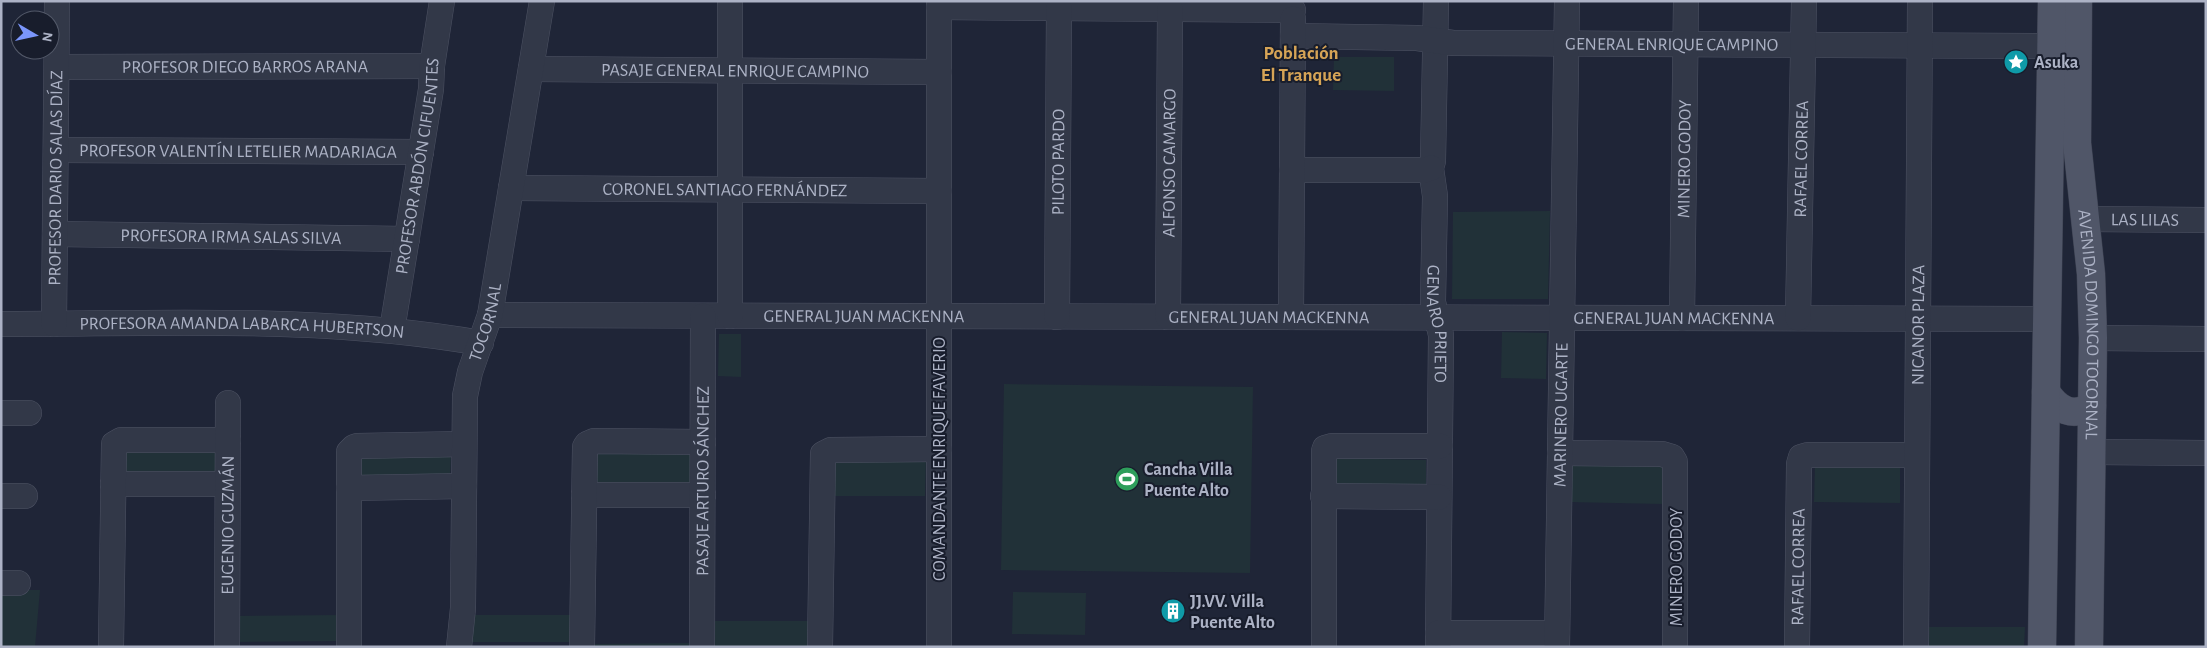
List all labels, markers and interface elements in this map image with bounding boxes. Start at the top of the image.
north arrow [10,10,60,60]
text: N [39,31,55,43]
street label: GENERAL ENRIQUE CAMPINO [1565,36,1778,55]
district label: Población El Tranque [1261,44,1341,85]
place icon: Asuka [2003,49,2029,75]
place label: Asuka [2034,54,2079,72]
street label: PROFESOR ABDÓN CIFUENTES [393,57,443,276]
street label: PROFESOR DIEGO BARROS ARANA [122,58,369,77]
street label: PASAJE GENERAL ENRIQUE CAMPINO [601,62,869,81]
street label: PROFESOR DARIO SALAS DÍAZ [45,70,66,286]
street label: ALFONSO CAMARGO [1161,89,1179,237]
street label: MINERO GODOY [1675,99,1695,218]
street label: RAFAEL CORREA [1792,100,1812,218]
street label: PILOTO PARDO [1050,109,1068,215]
street label: PROFESOR VALENTÍN LETELIER MADARIAGA [79,140,397,162]
street label: CORONEL SANTIAGO FERNÁNDEZ [603,179,847,200]
street label: AVENIDA DOMINGO TOCORNAL [2074,208,2101,440]
street label: LAS LILAS [2111,211,2179,230]
street label: PROFESORA IRMA SALAS SILVA [120,227,342,248]
street label: NICANOR PLAZA [1910,264,1928,385]
street label: GENARO PRIETO [1423,265,1449,383]
street label: TOCORNAL [466,282,505,364]
street label: GENERAL JUAN MACKENNA [764,308,965,326]
street label: GENERAL JUAN MACKENNA [1169,309,1370,327]
street label: GENERAL JUAN MACKENNA [1574,310,1775,328]
street label: PROFESORA AMANDA LABARCA HUBERTSON [79,315,405,342]
street label: COMANDANTE ENRIQUE FAVERIO [931,337,949,581]
street label: MARINERO UGARTE [1551,343,1572,487]
street label: PASAJE ARTURO SÁNCHEZ [692,386,713,576]
street label: EUGENIO GUZMÁN [217,455,238,595]
place label: Cancha Villa Puente Alto [1144,461,1233,500]
sports icon: Cancha Villa Puente Alto [1114,466,1140,492]
street label: MINERO GODOY [1668,507,1686,626]
street label: RAFAEL CORREA [1789,508,1809,626]
place label: JJ.VV. Villa Puente Alto [1190,593,1275,632]
building icon: JJ.VV. Villa Puente Alto [1160,598,1186,624]

